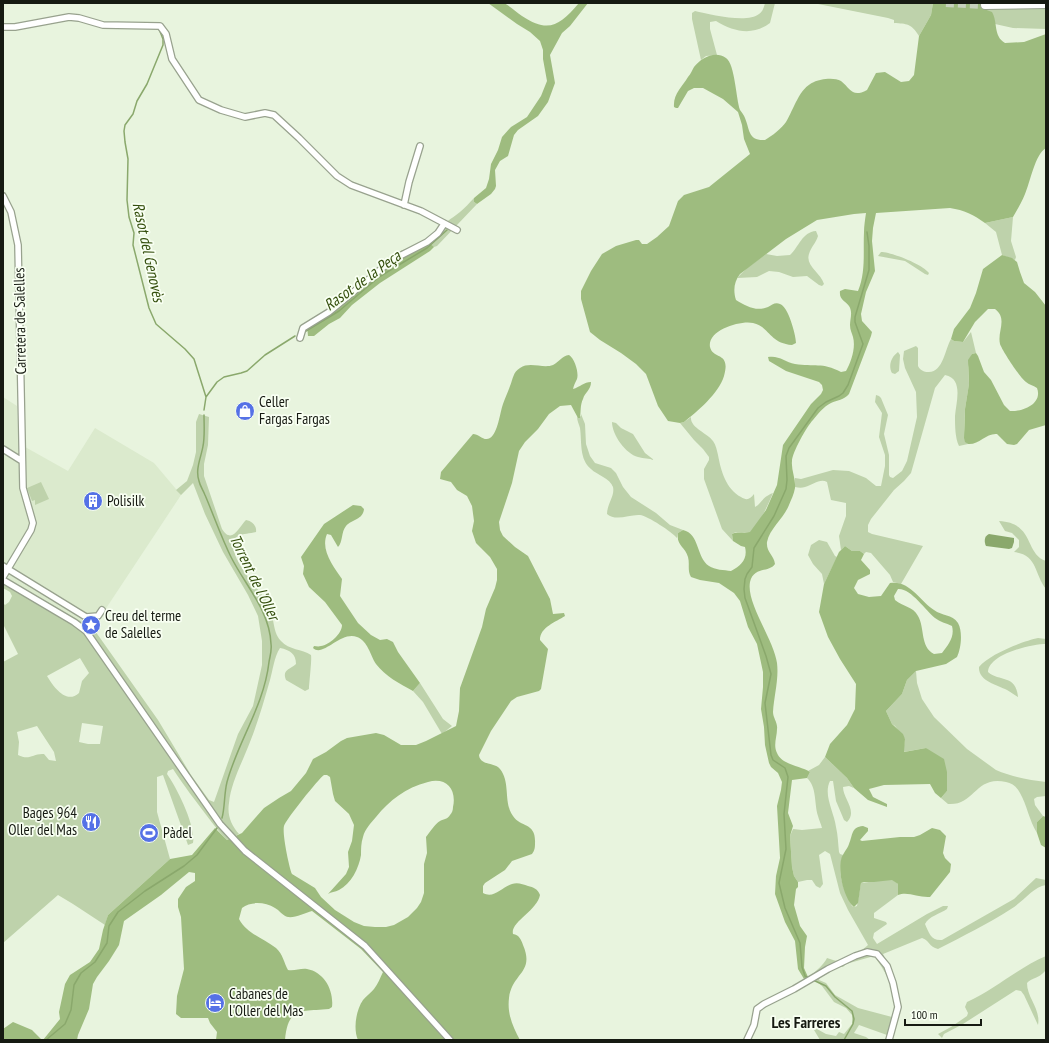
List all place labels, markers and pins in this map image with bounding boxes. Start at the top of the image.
place label: Celler Fargas Fargas [259,392,330,428]
shop icon: Celler Fargas Fargas [234,400,256,422]
building icon: Polisilk [82,490,104,512]
place label: Polisilk [107,491,144,510]
place label: Creu del terme de Salelles [105,606,181,642]
place icon: Creu del terme de Salelles [80,614,102,636]
place label: Bages 964 Oller del Mas [8,803,77,839]
restaurant icon: Bages 964 Oller del Mas [80,811,102,833]
sports icon: Pàdel [138,822,160,844]
place label: Pàdel [163,823,192,842]
place label: Cabanes de l'Oller del Mas [229,984,303,1020]
hotel icon: Cabanes de l'Oller del Mas [204,992,226,1014]

